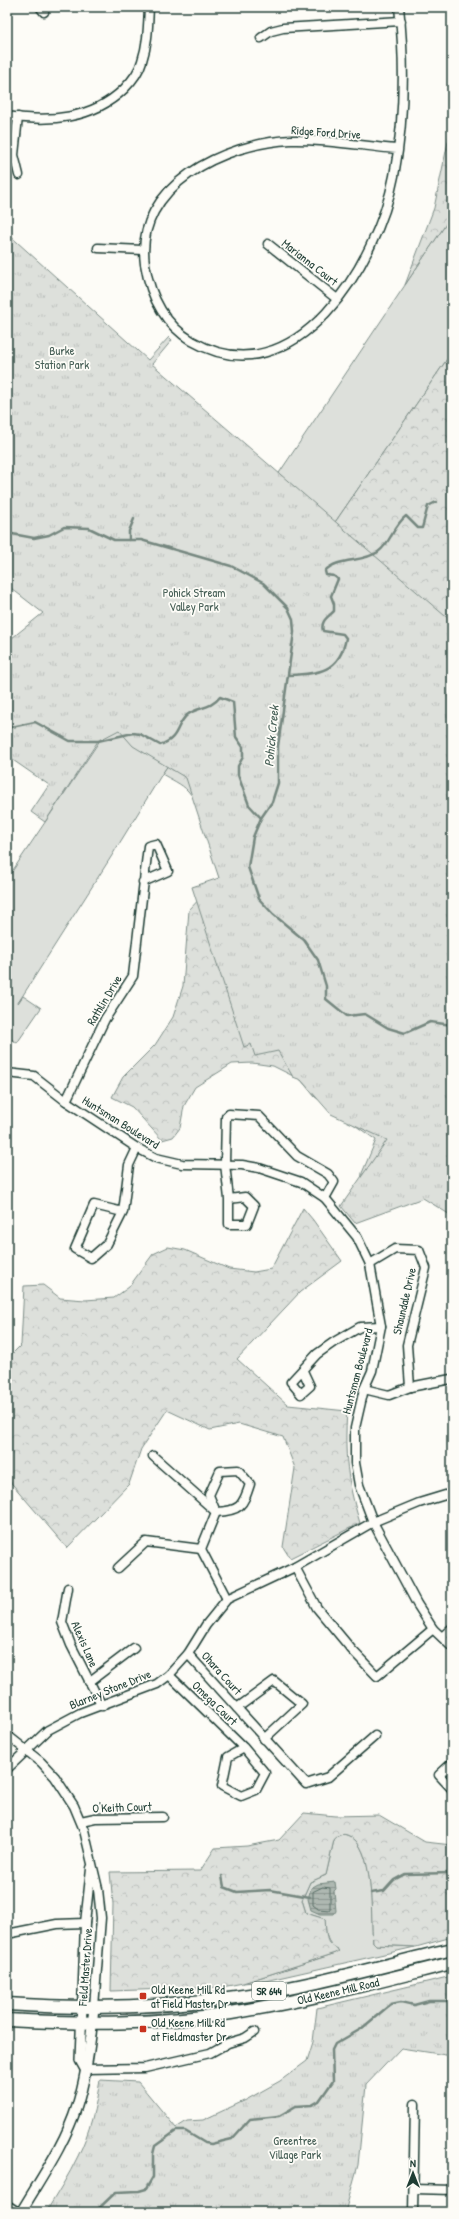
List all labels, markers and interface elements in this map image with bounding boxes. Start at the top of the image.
street label: Ridge Ford Drive [291,121,362,143]
street label: Marianna Court [278,235,342,290]
park label: Burke Station Park [35,342,89,373]
park label: Pohick Stream Valley Park [163,584,225,615]
water label: Pohick Creek [259,703,283,767]
street label: Rathlin Drive [82,971,126,1028]
street label: Huntsman Boulevard [79,1091,163,1153]
street label: Shaundale Drive [388,1266,420,1336]
street label: Huntsman Boulevard [337,1326,377,1416]
street label: Alexis Lane [67,1618,103,1670]
street label: Ohara Court [198,1647,247,1699]
street label: Blarney Stone Drive [67,1665,154,1713]
street label: Omega Court [188,1677,242,1730]
street label: O'Keith Court [92,1797,153,1817]
street label: Field Master Drive [74,1927,96,2007]
street label: Old Keene Mill Road [295,1973,381,2009]
place label: Old Keene Mill Rd at Field Master Dr [151,1981,229,2012]
road number: SR 644 [252,1982,286,2000]
marker: Old Keene Mill Rd at Field Master Dr [138,1991,148,2001]
place label: Old Keene Mill Rd at Fieldmaster Dr [151,2014,227,2045]
marker: Old Keene Mill Rd at Fieldmaster Dr [138,2024,148,2034]
park label: Greentree Village Park [269,2132,321,2163]
north arrow [393,2153,433,2193]
text: N [410,2156,416,2170]

